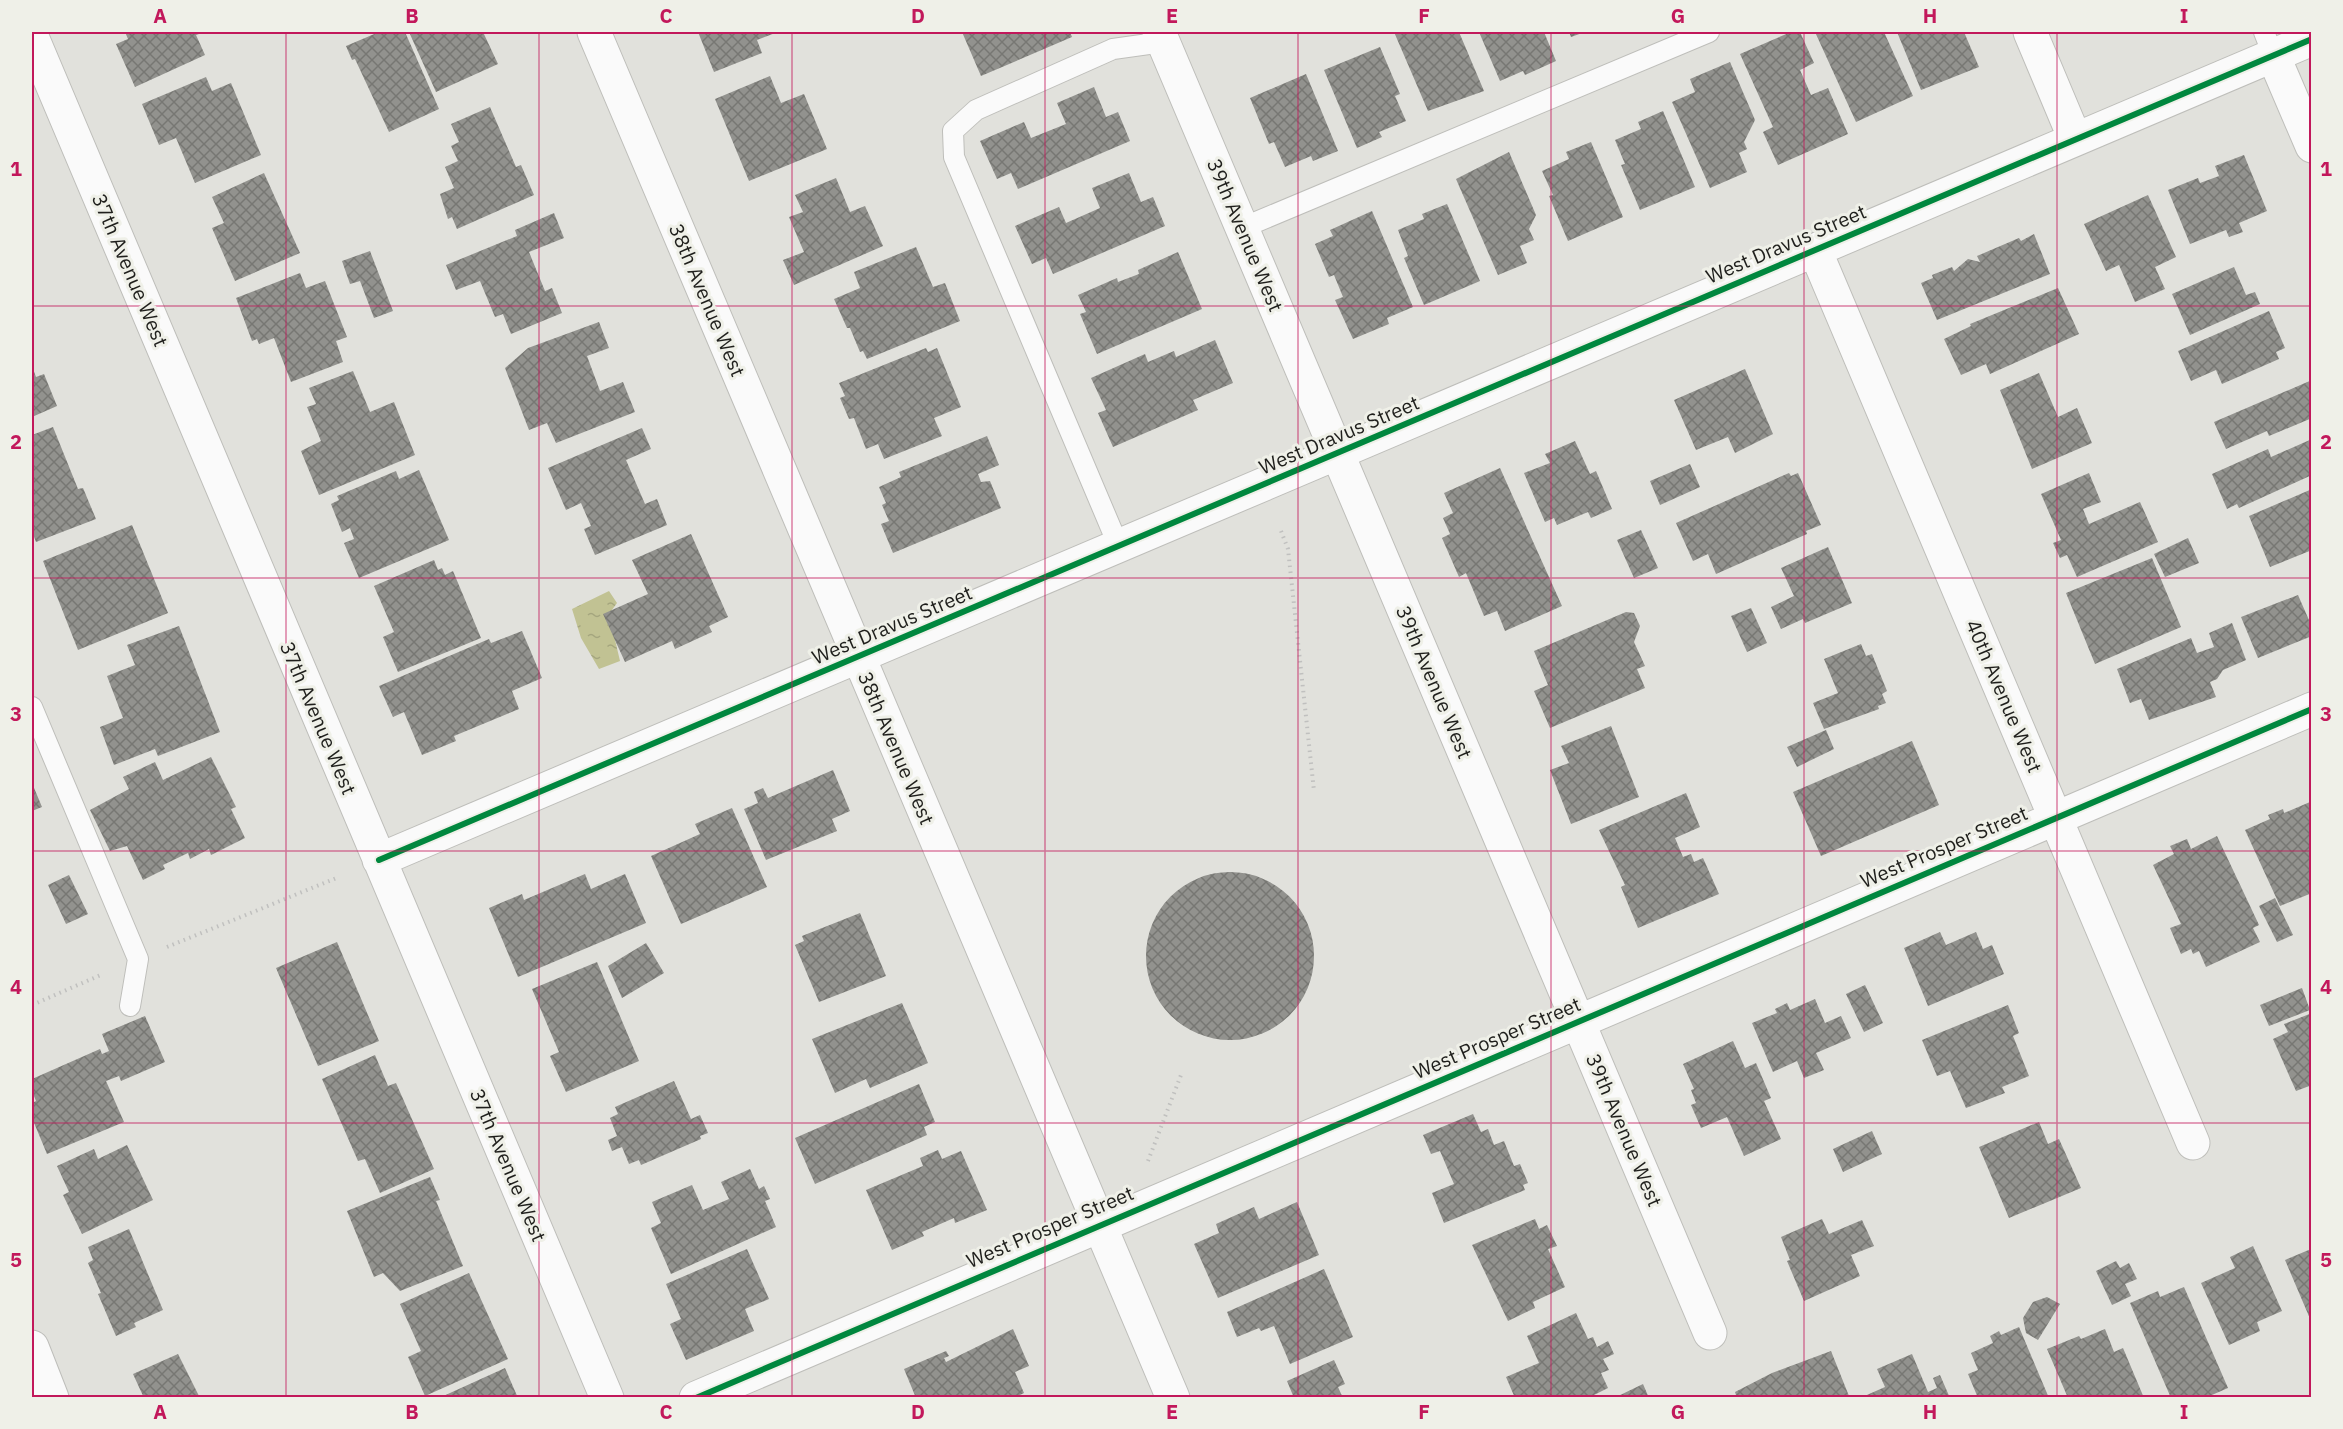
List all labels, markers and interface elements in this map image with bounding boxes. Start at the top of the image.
text: A [153,2,167,29]
text: B [405,2,419,29]
text: C [659,2,673,29]
text: D [911,2,925,29]
text: E [1166,2,1178,29]
text: F [1418,2,1430,29]
text: G [1671,2,1685,29]
text: H [1923,2,1937,29]
text: I [2180,2,2188,29]
street label: 39th Avenue West [1201,154,1290,315]
text: 1 [10,155,22,182]
text: 1 [2320,155,2332,182]
street label: 37th Avenue West [86,189,175,350]
street label: West Dravus Street [1702,198,1870,289]
street label: 38th Avenue West [663,219,752,380]
street label: West Dravus Street [1255,389,1423,480]
text: 2 [10,428,22,455]
text: 2 [2320,428,2332,455]
street label: West Dravus Street [808,579,976,670]
street label: 39th Avenue West [1390,601,1479,762]
street label: 40th Avenue West [1960,615,2049,776]
street label: 37th Avenue West [274,637,363,798]
street label: 38th Avenue West [852,667,941,828]
text: 3 [10,700,22,727]
text: 3 [2320,700,2332,727]
street label: West Prosper Street [1856,799,2032,894]
text: 4 [10,973,22,1000]
text: 4 [2320,973,2332,1000]
street label: West Prosper Street [1409,990,1585,1085]
street label: 39th Avenue West [1580,1049,1669,1210]
street label: 37th Avenue West [464,1084,553,1245]
street label: West Prosper Street [962,1179,1138,1274]
text: 5 [10,1246,22,1273]
text: 5 [2320,1246,2332,1273]
text: A [153,1398,167,1425]
text: B [405,1398,419,1425]
text: C [659,1398,673,1425]
text: D [911,1398,925,1425]
text: E [1166,1398,1178,1425]
text: F [1418,1398,1430,1425]
text: G [1671,1398,1685,1425]
text: H [1923,1398,1937,1425]
text: I [2180,1398,2188,1425]

